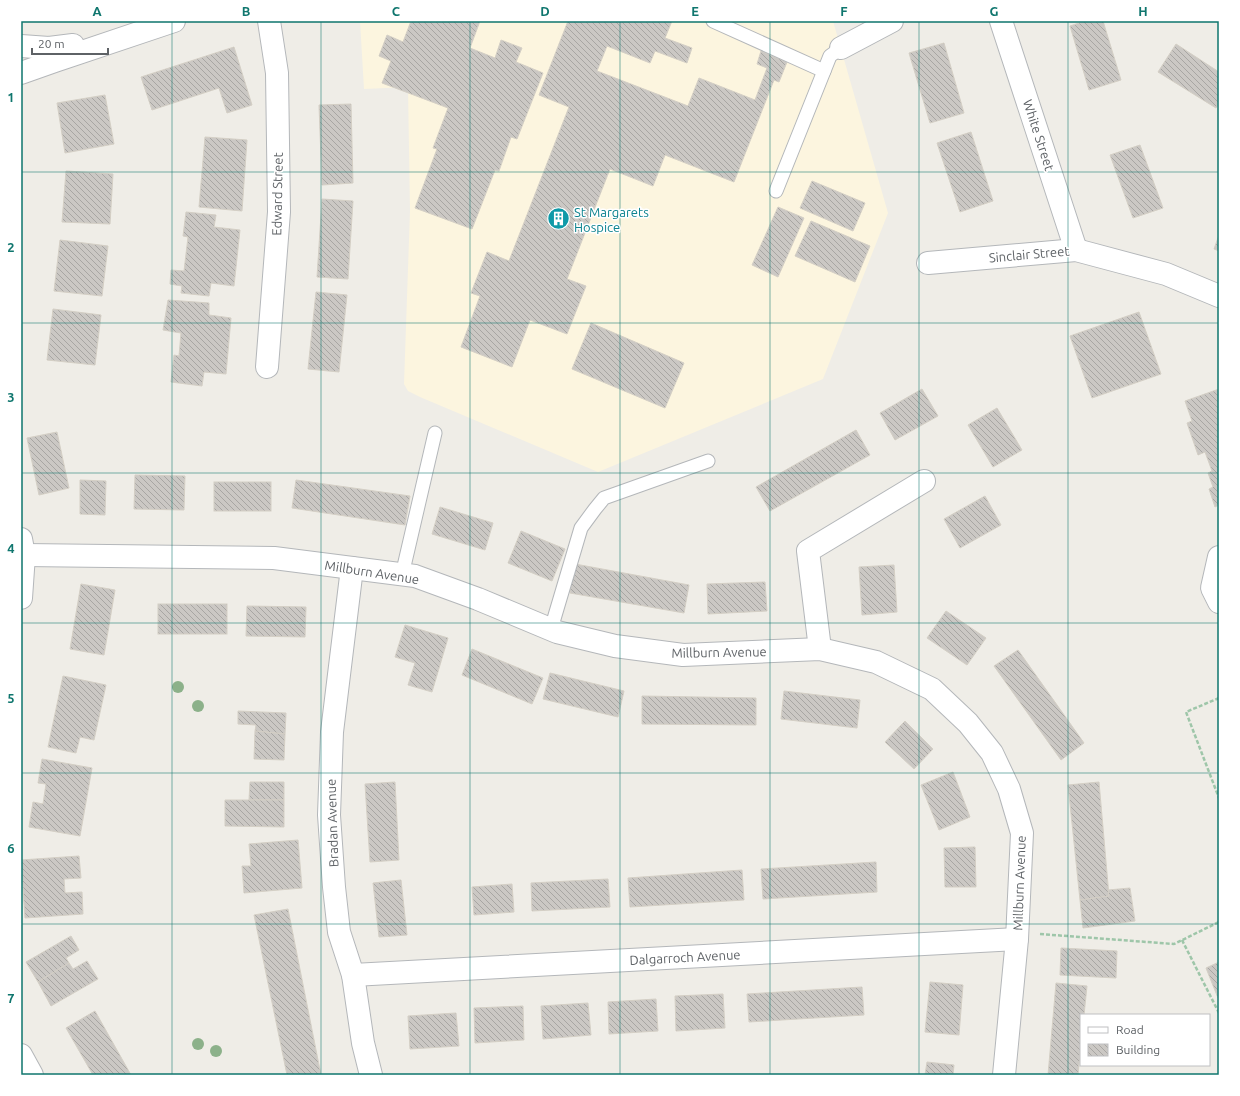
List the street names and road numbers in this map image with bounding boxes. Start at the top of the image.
street label: White Street [1021,98,1057,172]
street label: Edward Street [269,152,285,236]
street label: Sinclair Street [988,244,1070,264]
street label: Millburn Avenue [324,558,420,586]
street label: Millburn Avenue [671,644,767,660]
street label: Bradan Avenue [323,779,341,867]
street label: Millburn Avenue [1010,835,1028,931]
street label: Dalgarroch Avenue [629,947,741,967]

